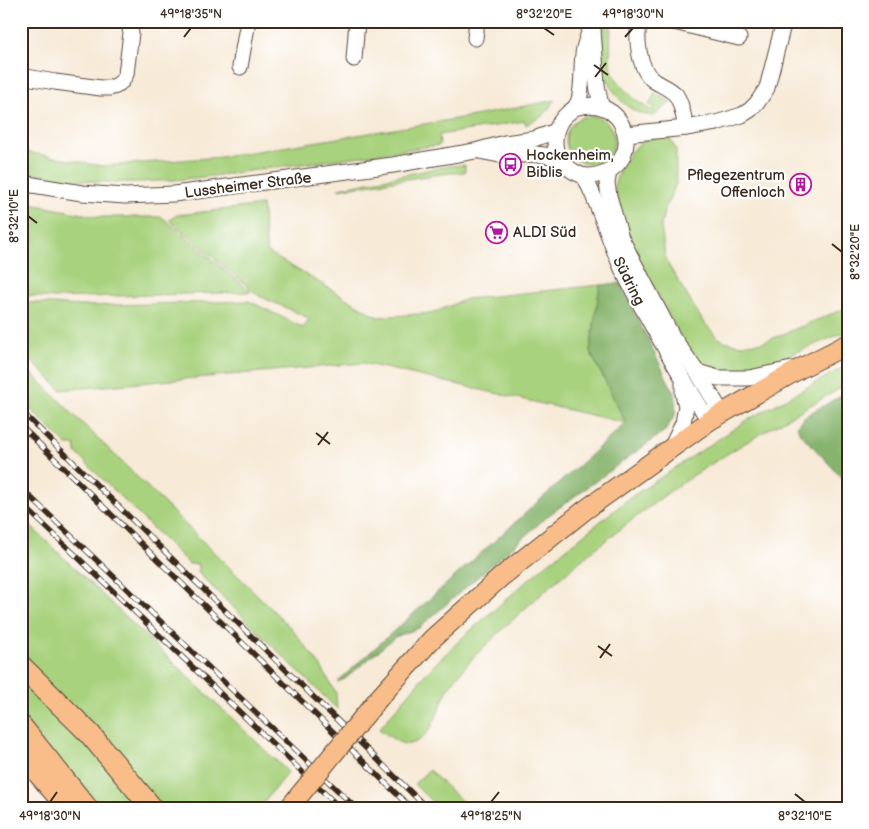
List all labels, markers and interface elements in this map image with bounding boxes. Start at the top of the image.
text: 49°18'35"N [160,7,222,22]
text: 8°32'20"E [516,7,572,22]
text: 49°18'30"N [602,7,664,22]
place label: Hockenheim, Biblis [526,146,614,182]
bus stop icon: Hockenheim, Biblis [498,152,522,176]
place label: Pflegezentrum Offenloch [687,166,785,202]
street label: Lussheimer Straße [184,168,313,203]
building icon: Pflegezentrum Offenloch [789,172,813,196]
text: 8°32'10"E [7,189,22,243]
supermarket icon: ALDI Süd [485,220,509,244]
place label: ALDI Süd [513,223,576,242]
text: 8°32'20"E [848,224,863,280]
street label: Südring [608,254,649,309]
text: 49°18'30"N [19,809,81,824]
text: 49°18'25"N [460,809,522,824]
text: 8°32'10"E [778,809,832,824]

